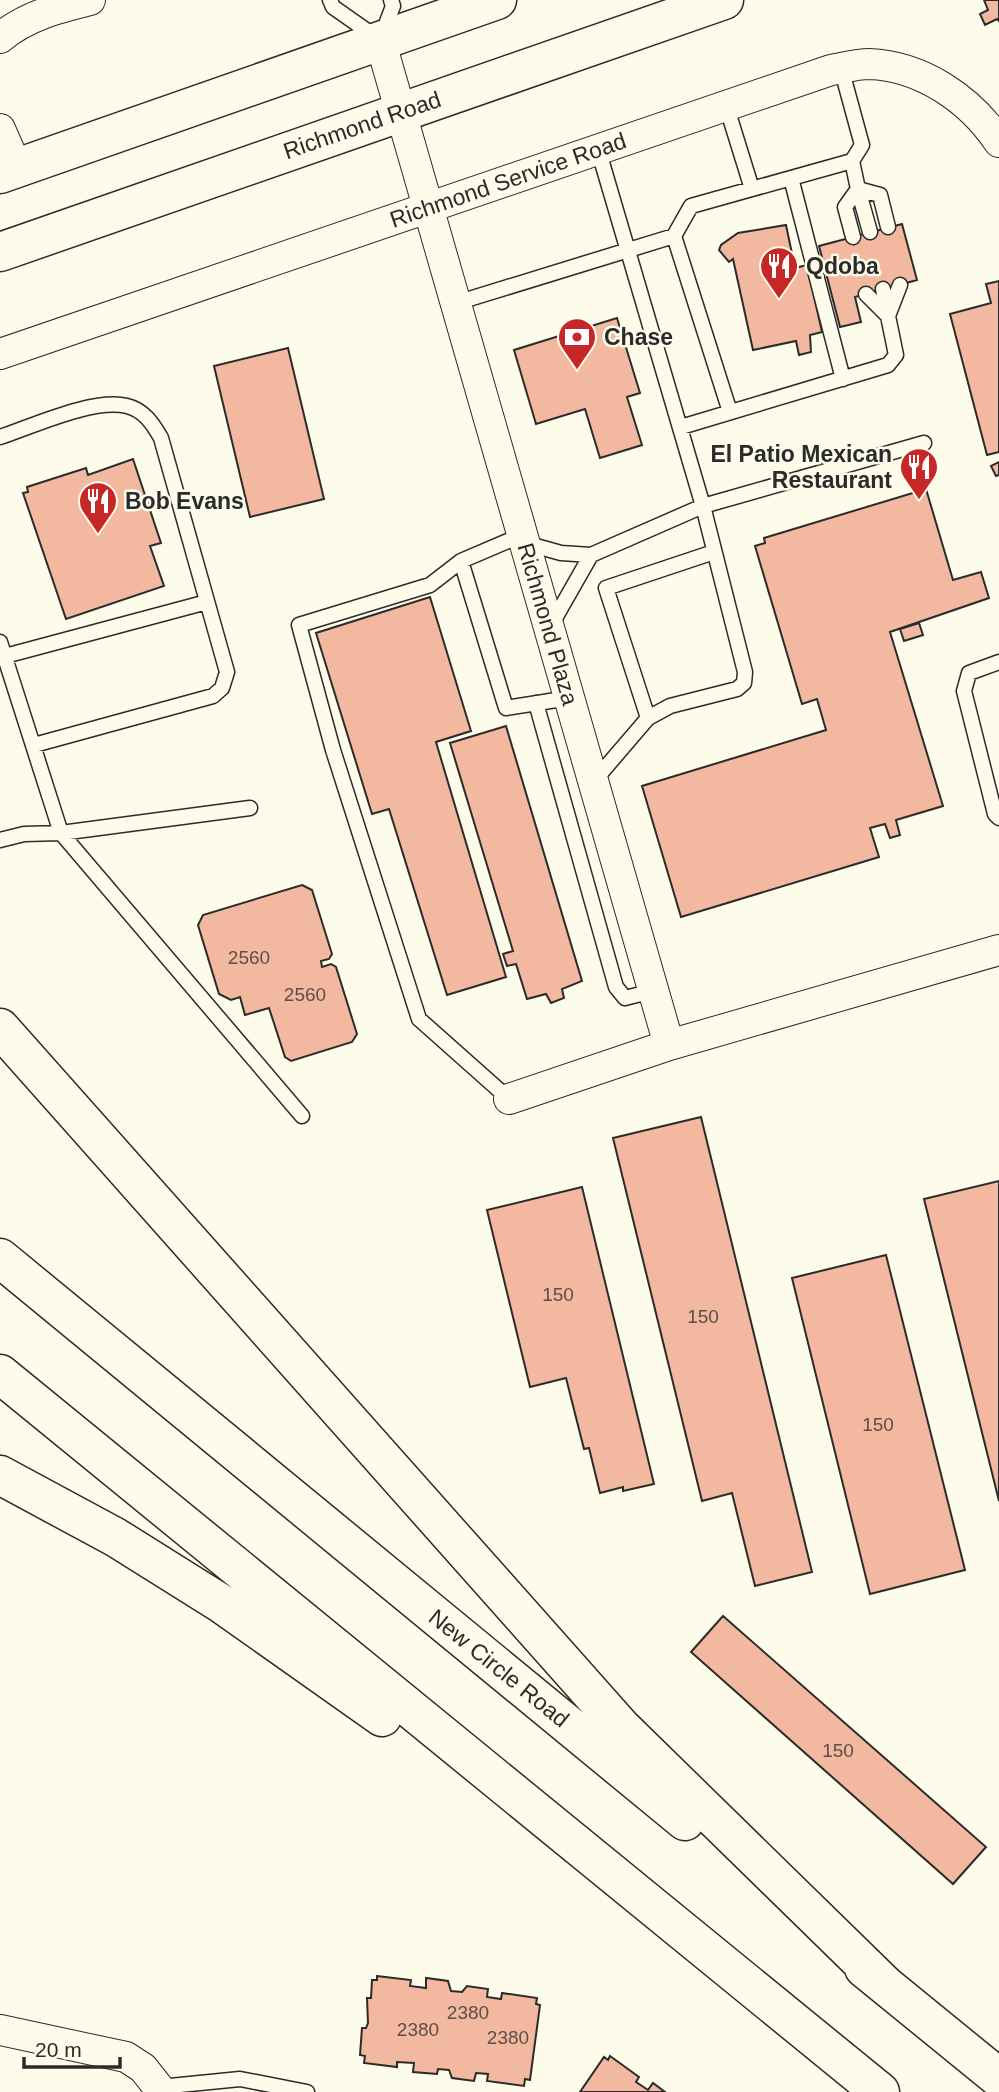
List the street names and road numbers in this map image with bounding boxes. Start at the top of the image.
street label: Richmond Road [280,86,444,164]
street label: Richmond Service Road [387,127,629,233]
street label: Richmond Plaza [512,540,584,708]
street label: New Circle Road [424,1604,574,1732]

